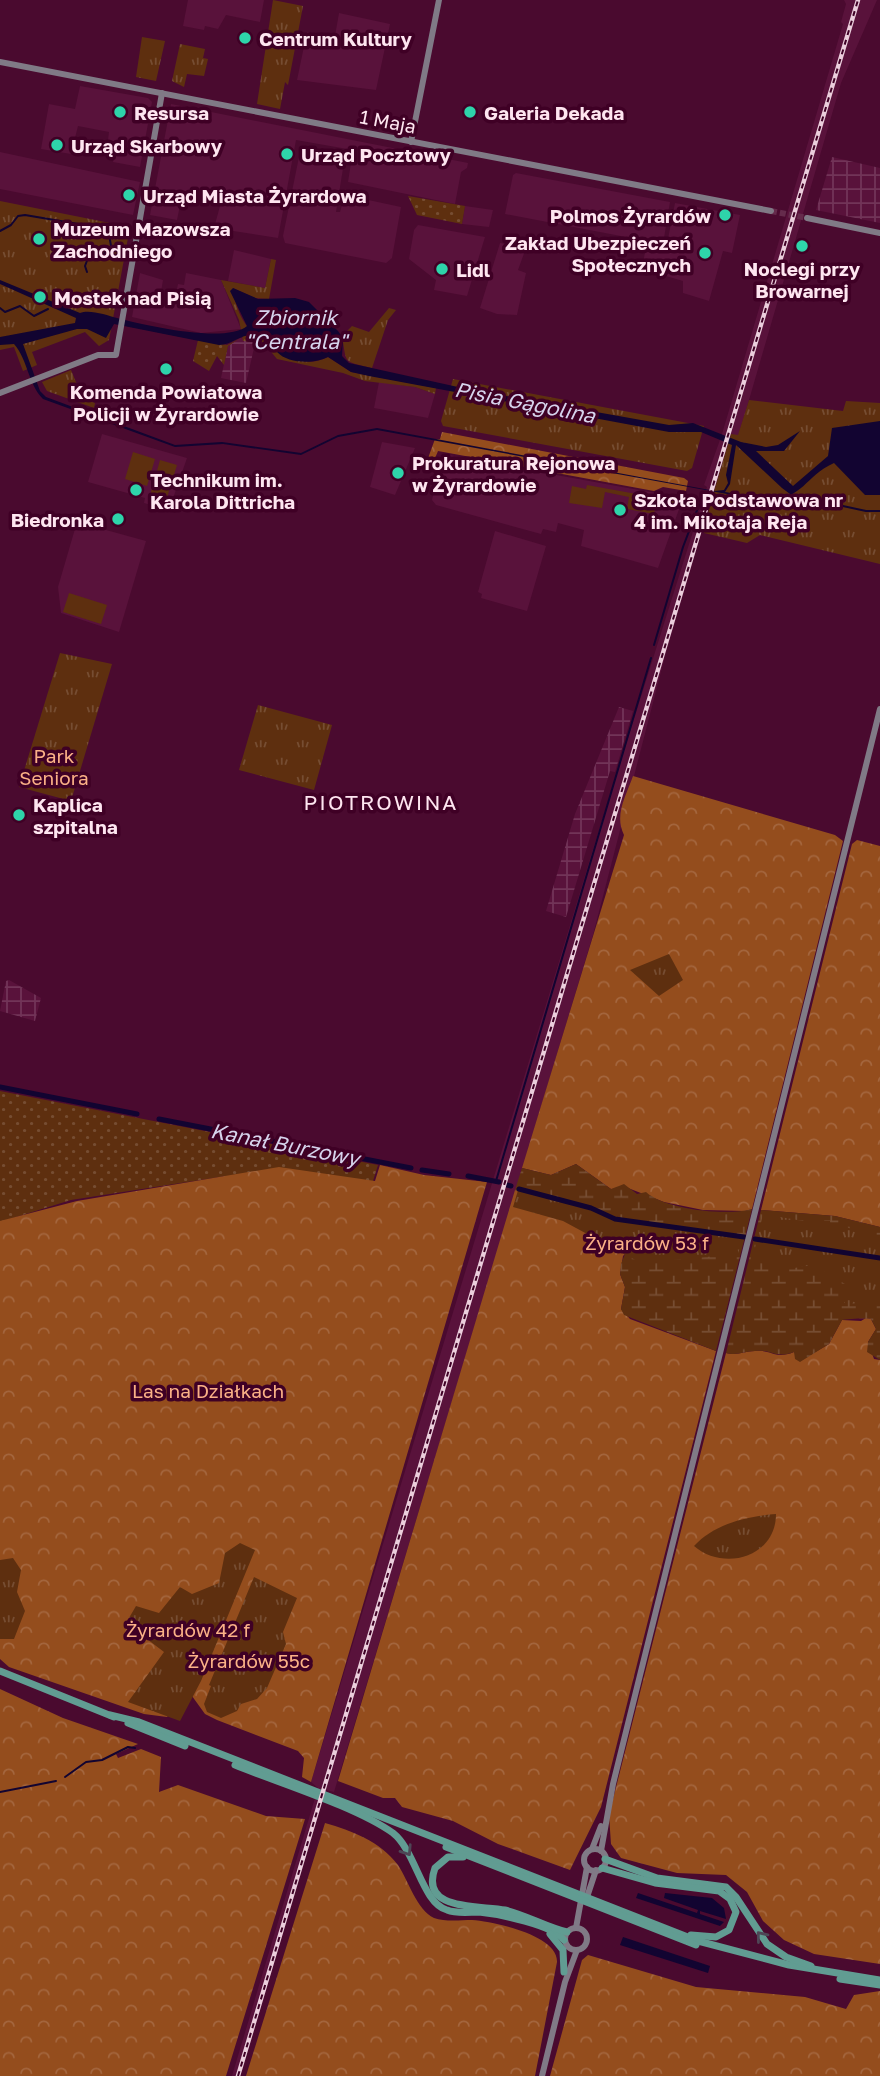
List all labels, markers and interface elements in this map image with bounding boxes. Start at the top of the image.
place label: Centrum Kultury [259,27,412,50]
marker: Centrum Kultury [237,30,253,46]
place label: Resursa [134,101,209,124]
place label: Galeria Dekada [484,101,624,124]
marker: Resursa [112,104,128,120]
street label: 1 Maja [358,104,418,138]
marker: Galeria Dekada [462,104,478,120]
place label: Urząd Skarbowy [71,134,223,157]
marker: Urząd Skarbowy [49,137,65,153]
place label: Urząd Pocztowy [301,143,452,166]
marker: Urząd Pocztowy [279,146,295,162]
place label: Urząd Miasta Żyrardowa [143,184,367,207]
marker: Urząd Miasta Żyrardowa [121,187,137,203]
place label: Polmos Żyrardów [550,204,711,227]
marker: Polmos Żyrardów [717,207,733,223]
place label: Muzeum Mazowsza Zachodniego [53,217,231,262]
marker: Muzeum Mazowsza Zachodniego [31,231,47,247]
place label: Zakład Ubezpieczeń Społecznych [505,231,691,276]
marker: Noclegi przy Browarnej [794,238,810,254]
marker: Zakład Ubezpieczeń Społecznych [697,245,713,261]
place label: Noclegi przy Browarnej [744,257,861,302]
place label: Lidl [456,258,490,281]
marker: Lidl [434,261,450,277]
place label: Mostek nad Pisią [54,286,211,309]
marker: Mostek nad Pisią [32,289,48,305]
water label: Zbiornik "Centrala" [245,304,350,354]
marker: Komenda Powiatowa Policji w Żyrardowie [158,361,174,377]
water label: Pisia Gągolina [453,376,599,429]
place label: Komenda Powiatowa Policji w Żyrardowie [70,380,262,425]
place label: Prokuratura Rejonowa w Żyrardowie [412,451,615,496]
marker: Prokuratura Rejonowa w Żyrardowie [390,465,406,481]
place label: Technikum im. Karola Dittricha [150,468,295,513]
marker: Technikum im. Karola Dittricha [128,482,144,498]
place label: Szkoła Podstawowa nr 4 im. Mikołaja Reja [634,488,844,533]
marker: Szkoła Podstawowa nr 4 im. Mikołaja Reja [612,502,628,518]
place label: Biedronka [11,508,104,531]
marker: Biedronka [110,511,126,527]
park label: Park Seniora [19,744,89,789]
district label: PIOTROWINA [304,789,458,815]
place label: Kaplica szpitalna [33,793,118,838]
marker: Kaplica szpitalna [11,807,27,823]
water label: Kanał Burzowy [209,1117,365,1172]
park label: Żyrardów 53 f [585,1231,709,1254]
park label: Las na Działkach [132,1379,284,1402]
park label: Żyrardów 42 f [126,1618,250,1641]
park label: Żyrardów 55c [188,1649,310,1672]
one-way arrow [399,1843,412,1856]
one-way arrow [757,1931,769,1944]

